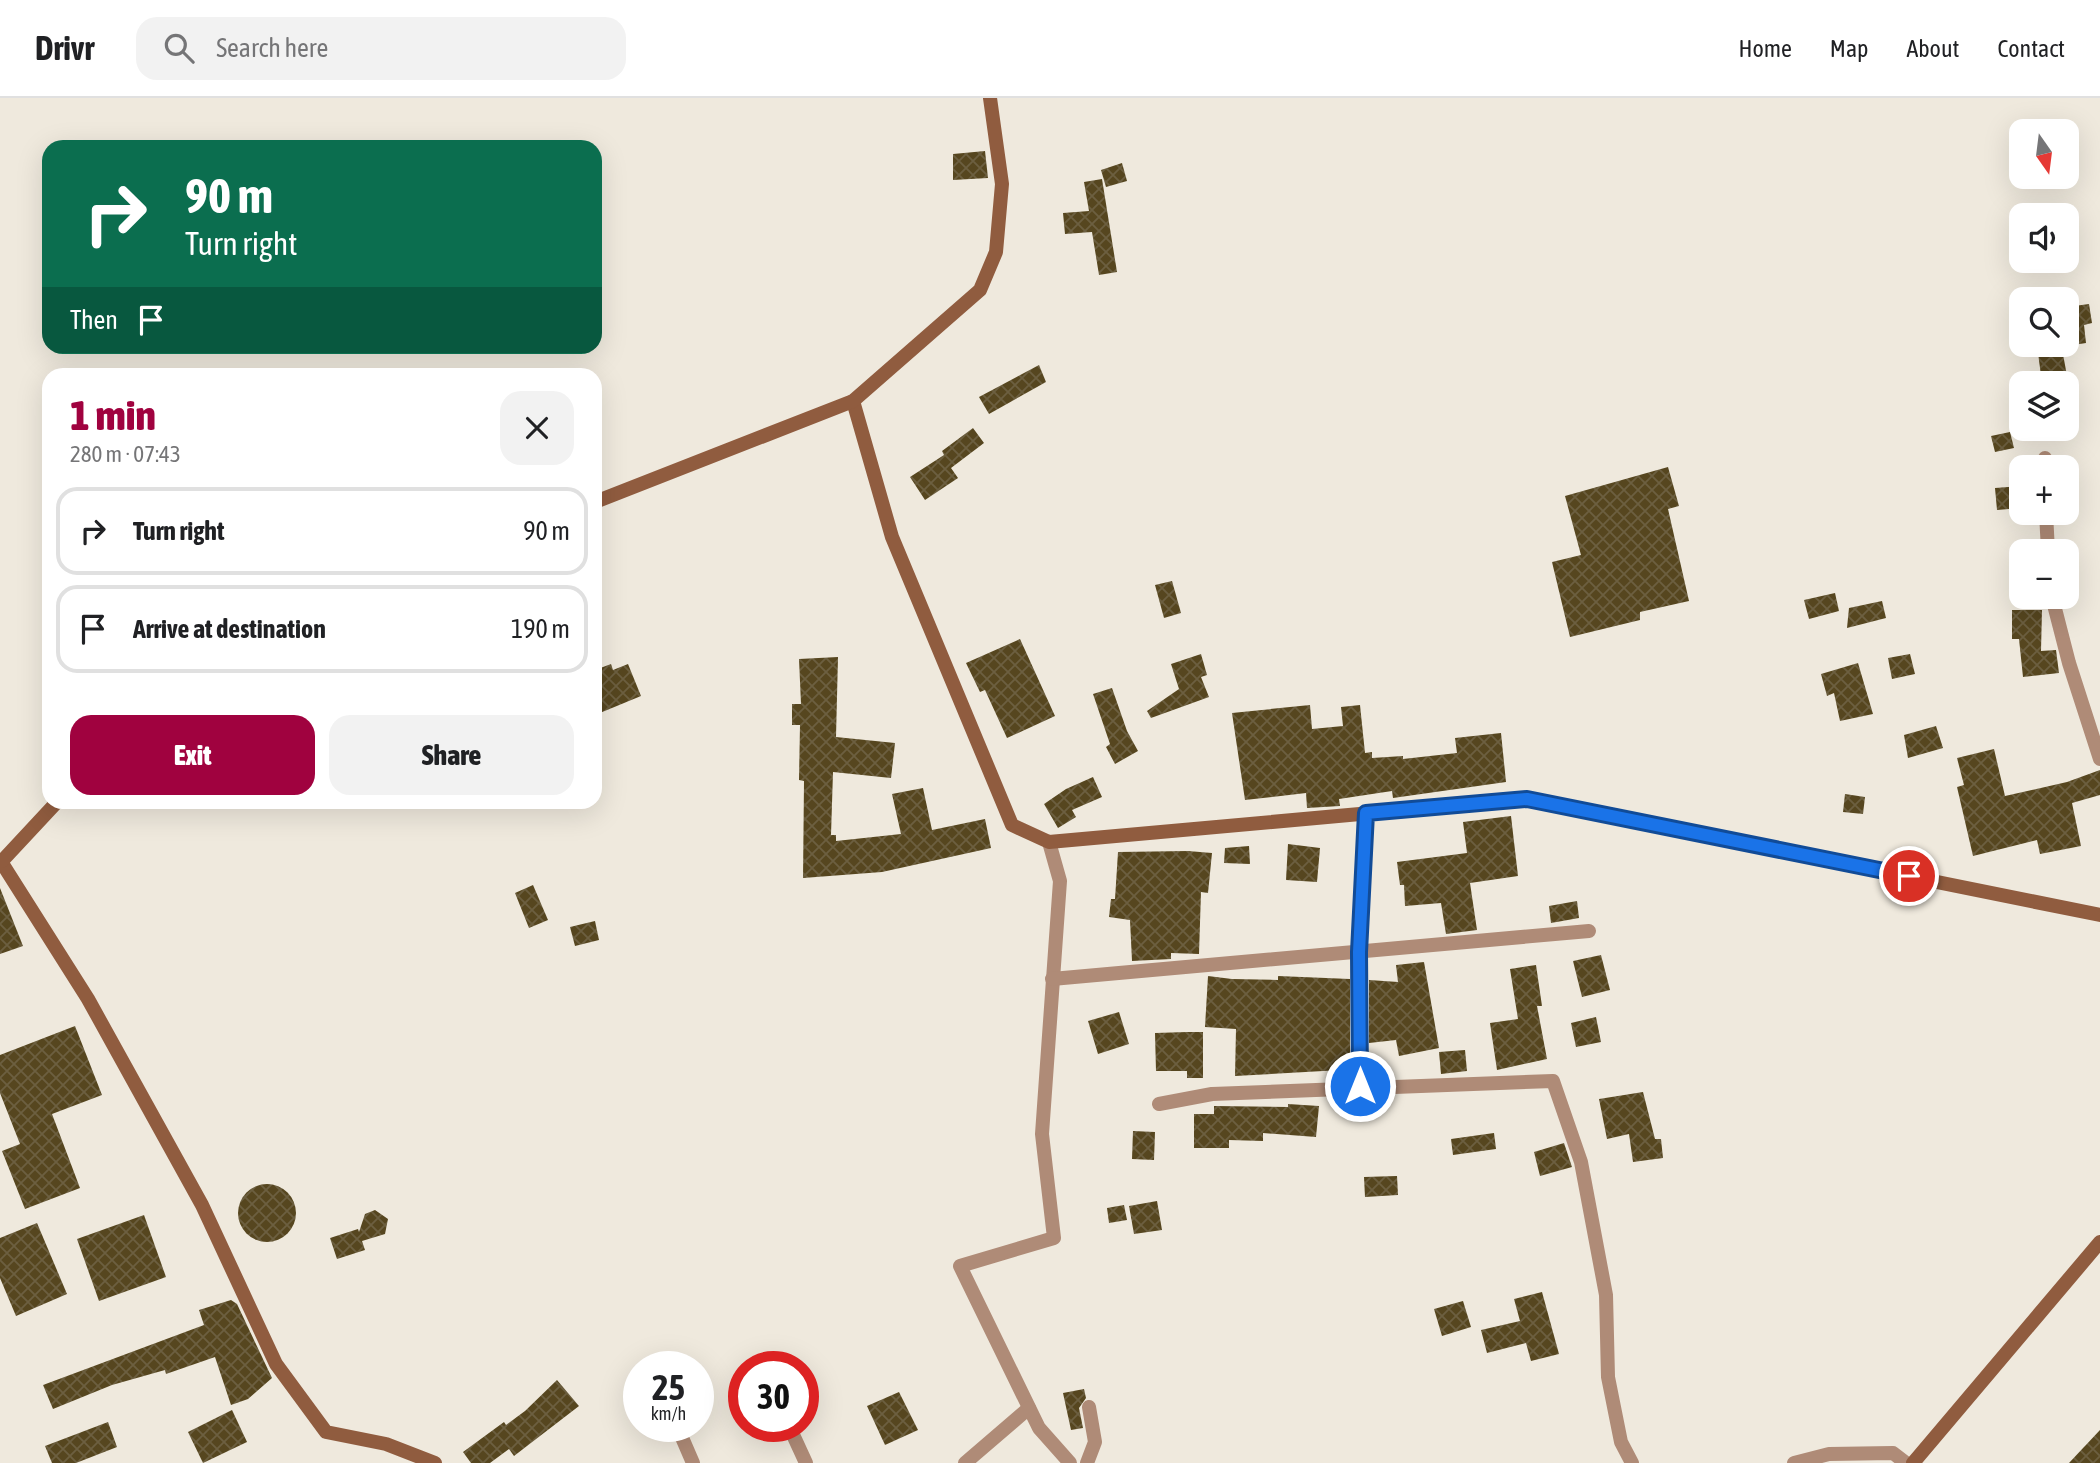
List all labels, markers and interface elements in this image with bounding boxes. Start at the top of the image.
search box [136,17,626,80]
text: Drivr [35,29,94,67]
icon: search [160,29,198,67]
text: Search here [216,33,328,63]
text: Home [1738,35,1792,62]
text: Map [1830,35,1868,62]
text: About [1906,35,1959,62]
text: Contact [1997,35,2065,62]
north arrow [2009,119,2079,189]
map controls [2009,119,2079,609]
text: 90 m [185,167,273,223]
icon: right [70,168,161,259]
button: sound [2009,203,2079,273]
text: Turn right [185,225,298,262]
button: search [2009,287,2079,357]
icon: arrive [132,301,170,339]
text: Then [70,305,118,335]
button: layers [2009,371,2079,441]
text: 1 min [70,391,156,439]
button: close [500,391,574,465]
text: 280 m · 07:43 [70,441,181,467]
button: + [2009,455,2079,525]
icon: right [74,512,112,550]
text: Turn right [133,516,224,546]
text: 90 m [523,516,570,546]
button: − [2009,539,2079,609]
icon: arrive [74,610,112,648]
text: Arrive at destination [133,614,326,644]
text: 190 m [511,614,570,644]
button: Exit [70,715,315,795]
button: Share [329,715,574,795]
pin [1879,846,1939,906]
icon: arrive [1890,857,1928,895]
position arrow [1323,1049,1397,1123]
speed limit sign: 30 [728,1351,819,1442]
text: 25 [652,1367,685,1407]
text: km/h [651,1403,686,1424]

